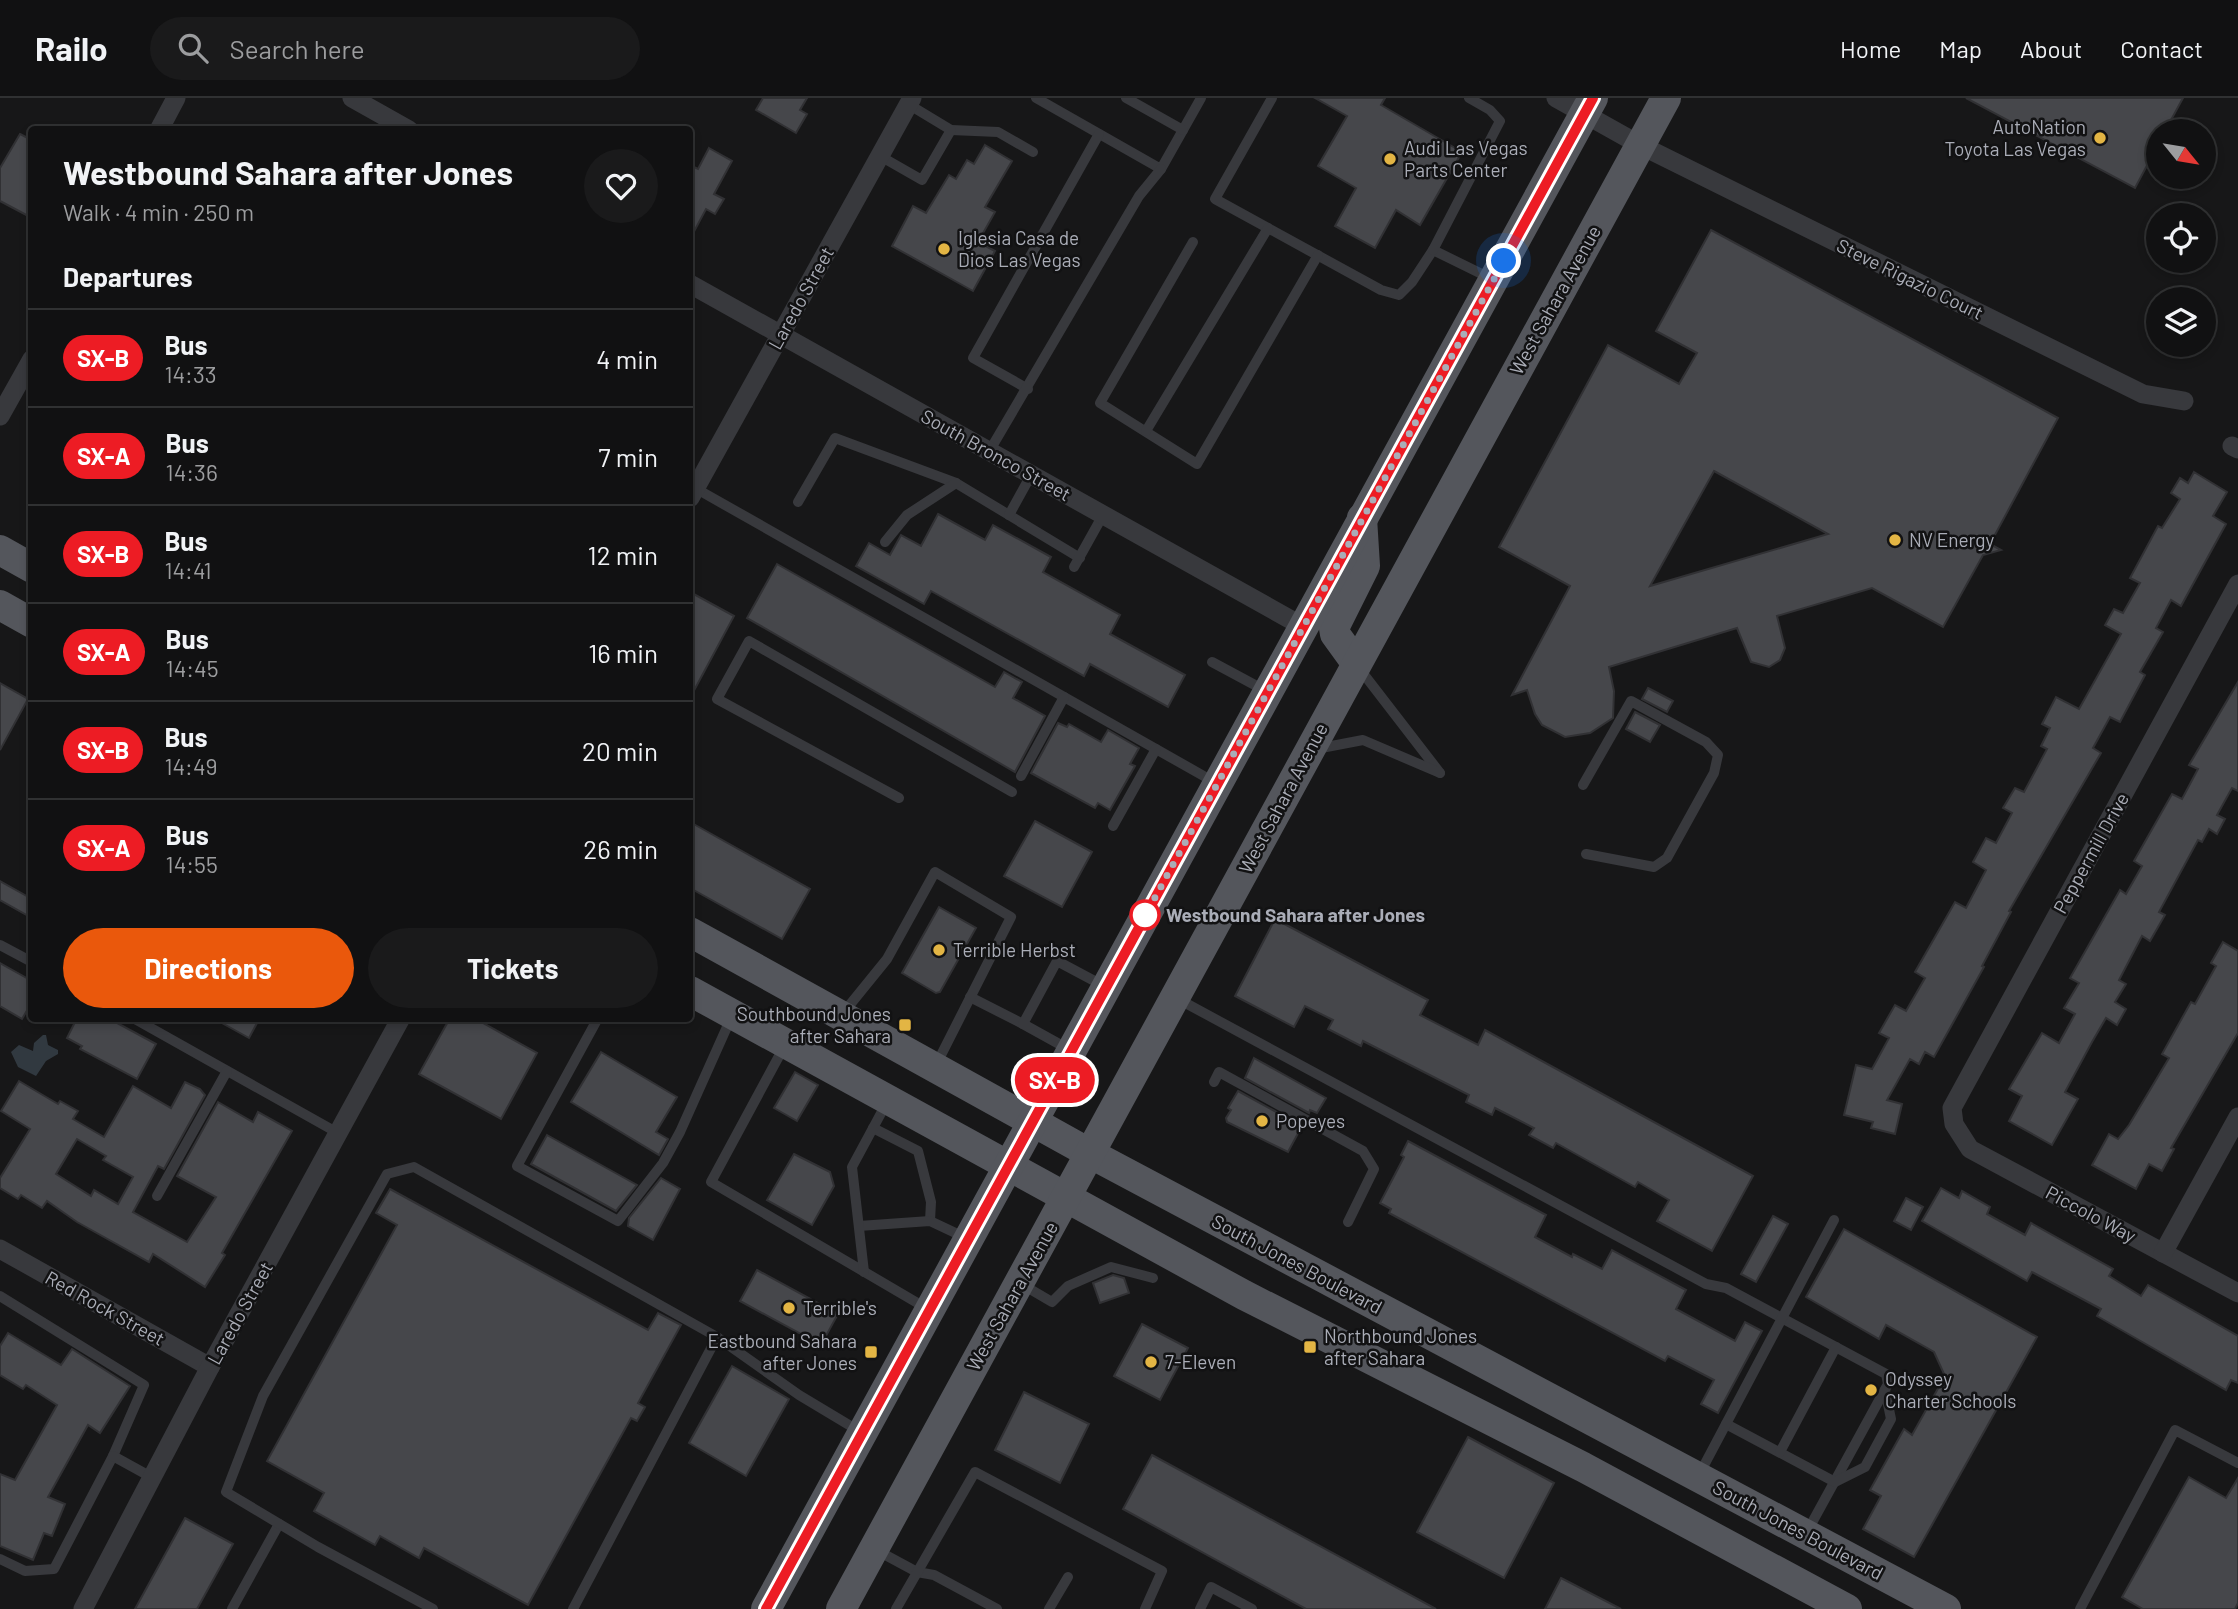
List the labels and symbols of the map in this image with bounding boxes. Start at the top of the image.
place label: AutoNation Toyota Las Vegas [1945,115,2086,160]
north arrow [2146,119,2216,189]
marker: AutoNation Toyota Las Vegas [2092,130,2108,146]
place label: Audi Las Vegas Parts Center [1404,136,1528,181]
marker: Audi Las Vegas Parts Center [1382,151,1398,167]
street label: West Sahara Avenue [1504,221,1605,378]
place label: Iglesia Casa de Dios Las Vegas [958,226,1081,271]
street label: Steve Rigazio Court [1833,233,1987,324]
marker: Iglesia Casa de Dios Las Vegas [936,241,952,257]
street label: Laredo Street [763,242,838,353]
your location [1486,243,1521,278]
street label: South Bronco Street [917,404,1075,505]
place label: NV Energy [1909,528,1994,551]
marker: NV Energy [1887,532,1903,548]
street label: West Sahara Avenue [1233,719,1332,877]
street label: Peppermill Drive [2048,788,2133,917]
marker: Westbound Sahara after Jones [1130,900,1160,930]
place label: Westbound Sahara after Jones [1166,903,1425,926]
place label: Terrible Herbst [953,938,1076,961]
marker: Terrible Herbst [931,942,947,958]
place label: Southbound Jones after Sahara [737,1002,891,1047]
marker: Southbound Jones after Sahara [897,1017,913,1033]
line badge: SX-B [1006,1057,1104,1103]
place label: Popeyes [1276,1109,1345,1132]
marker: Popeyes [1254,1113,1270,1129]
street label: Piccolo Way [2042,1180,2140,1247]
street label: South Jones Boulevard [1208,1209,1386,1318]
street label: West Sahara Avenue [961,1217,1062,1374]
street label: Laredo Street [202,1257,277,1368]
street label: Red Rock Street [42,1265,169,1350]
place label: Terrible's [803,1296,877,1319]
marker: Terrible's [781,1300,797,1316]
place label: Northbound Jones after Sahara [1324,1324,1477,1369]
place label: Eastbound Sahara after Jones [707,1329,857,1374]
marker: Northbound Jones after Sahara [1302,1339,1318,1355]
marker: Eastbound Sahara after Jones [863,1344,879,1360]
place label: 7-Eleven [1165,1350,1236,1373]
marker: 7-Eleven [1143,1354,1159,1370]
place label: Odyssey Charter Schools [1885,1367,2016,1412]
marker: Odyssey Charter Schools [1863,1382,1879,1398]
street label: South Jones Boulevard [1709,1475,1887,1584]

